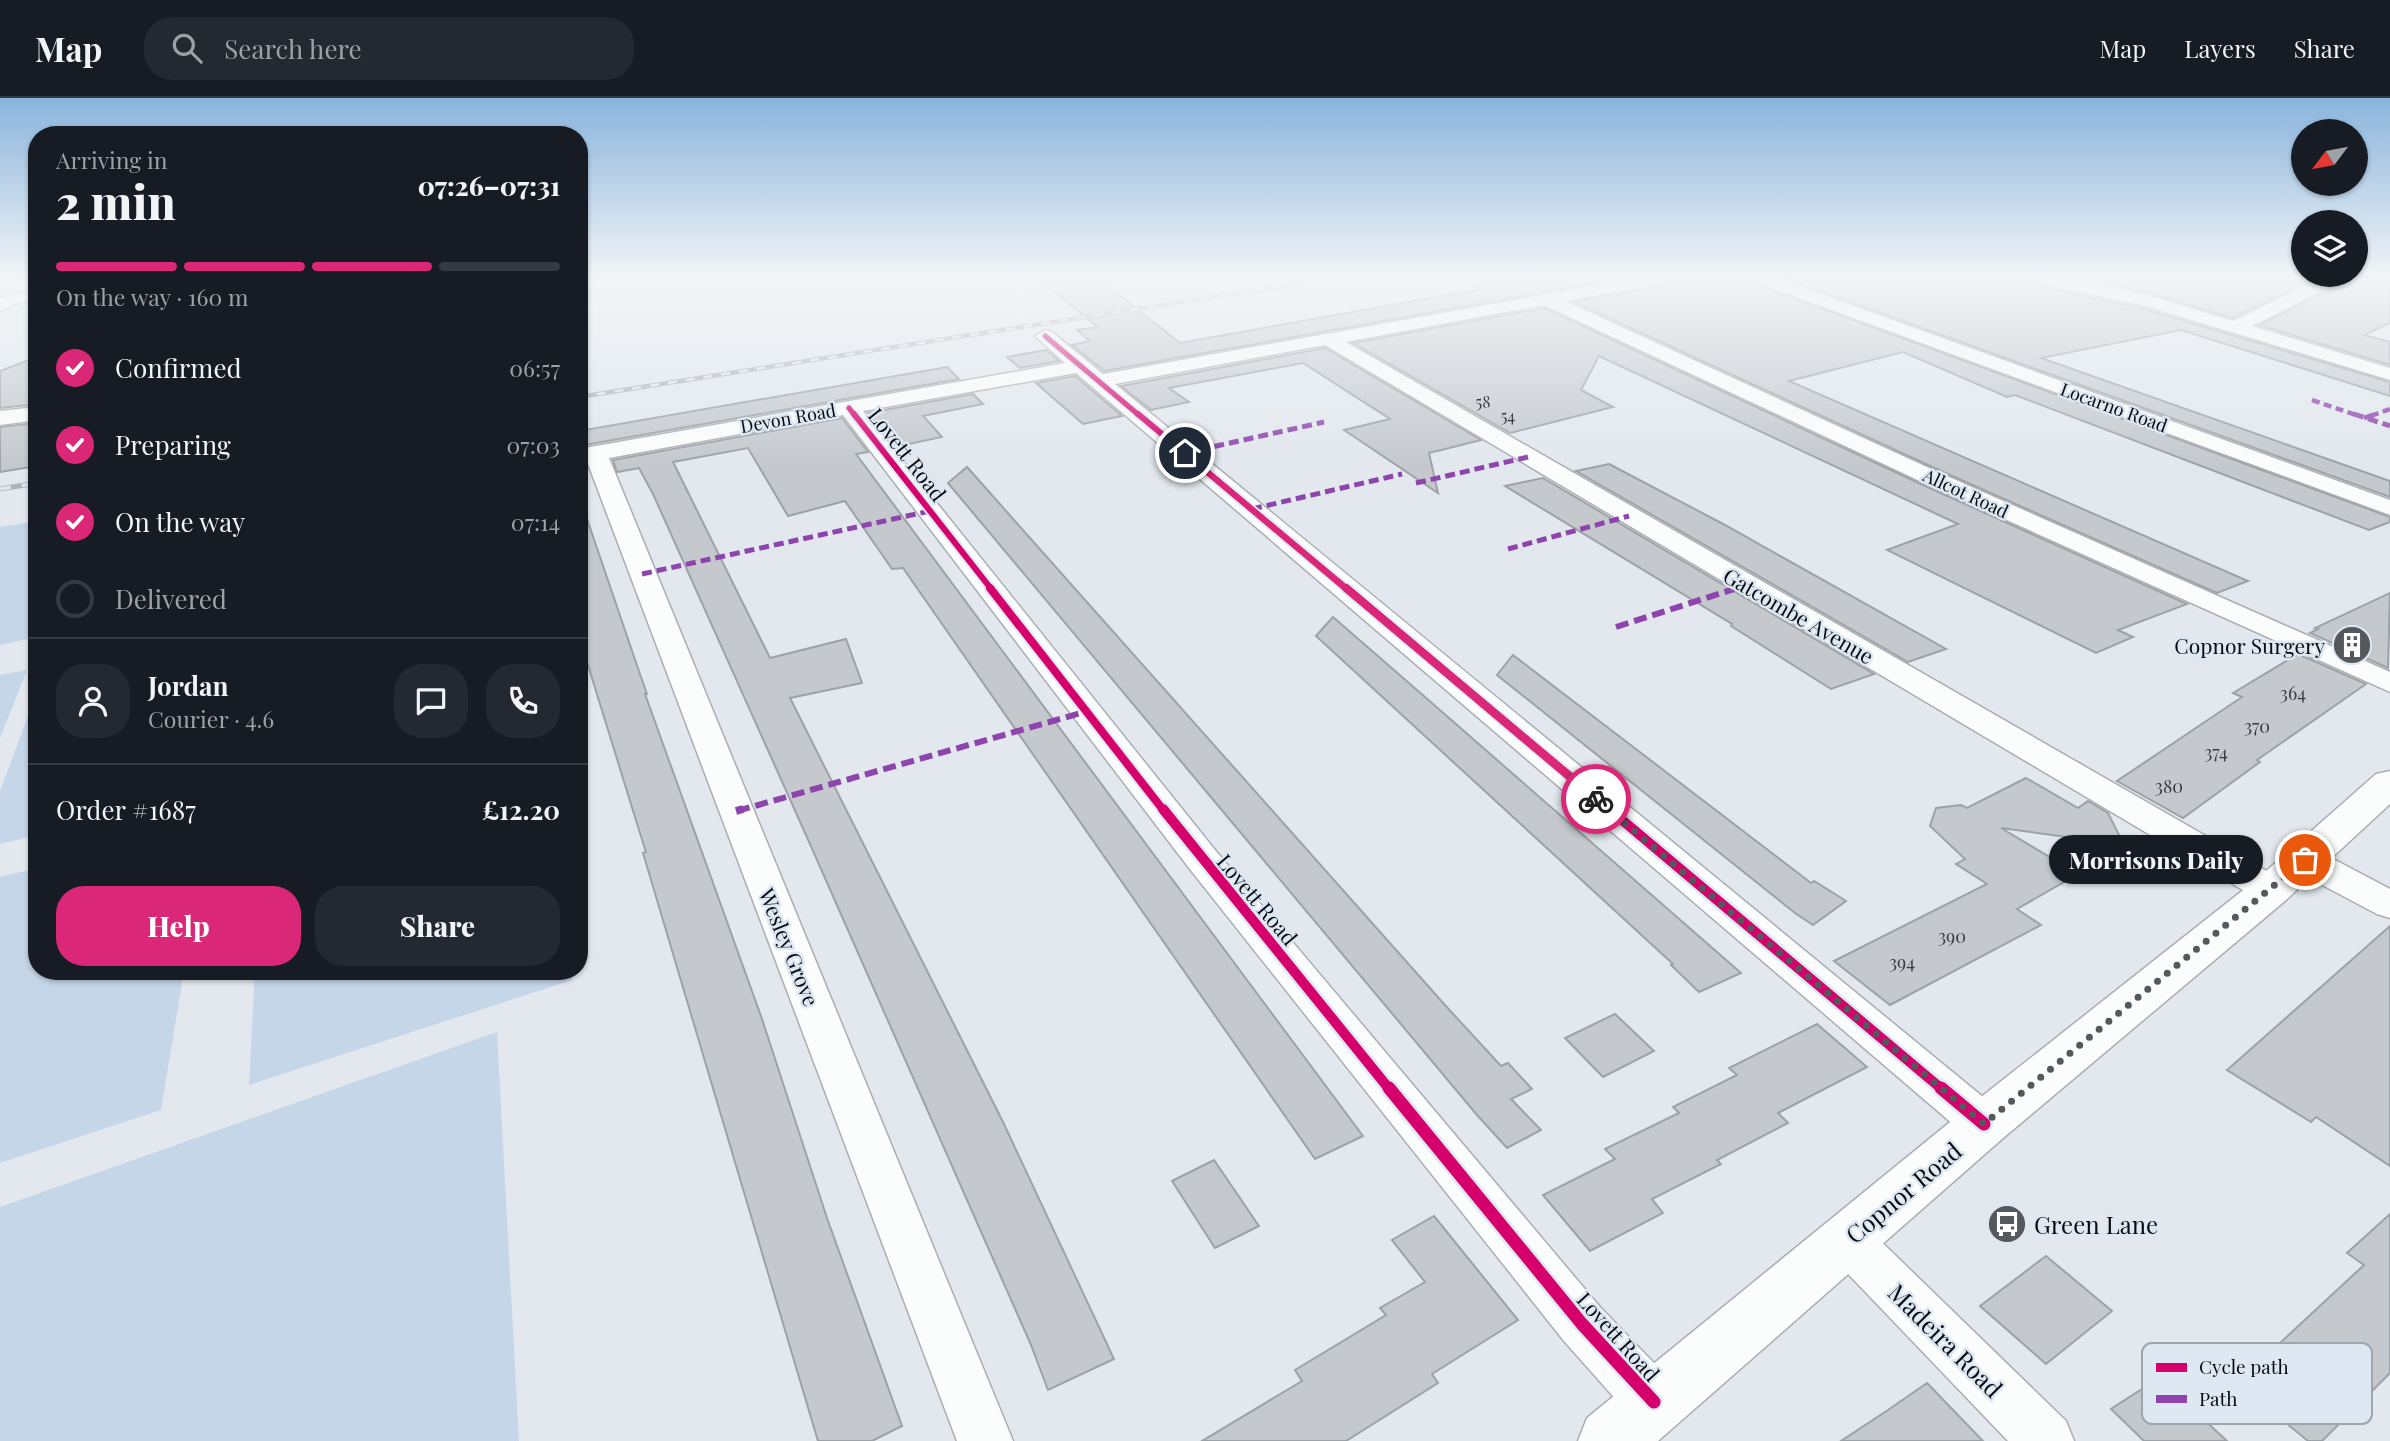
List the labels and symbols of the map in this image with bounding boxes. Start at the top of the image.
north arrow [2291,119,2368,196]
street label: Locarno Road [2057,377,2171,438]
house number: 58 [1476,391,1490,412]
street label: Devon Road [738,398,838,438]
street label: Lovett Road [863,402,953,506]
house number: 54 [1501,405,1515,426]
pin [1155,423,1215,483]
street label: Allcot Road [1919,462,2013,523]
street label: Gatcombe Avenue [1719,561,1879,669]
building icon: Copnor Surgery [2331,624,2373,666]
place label: Copnor Surgery [2174,631,2325,659]
house number: 364 [2280,681,2306,705]
house number: 370 [2244,714,2270,738]
house number: 374 [2204,740,2228,764]
courier [1561,764,1631,834]
house number: 380 [2155,774,2183,798]
pin [2275,830,2335,890]
callout: Morrisons Daily [2050,836,2263,884]
street label: Lovett Road [1212,847,1304,951]
street label: Wesley Grove [753,883,826,1010]
house number: 390 [1938,924,1966,948]
house number: 394 [1889,950,1915,974]
street label: Copnor Road [1838,1134,1968,1250]
bus stop icon: Green Lane [1986,1203,2028,1245]
place label: Green Lane [2034,1208,2158,1240]
street label: Madeira Road [1882,1276,2010,1404]
street label: Lovett Road [1571,1285,1667,1387]
legend [2142,1343,2372,1424]
text: Cycle path [2199,1353,2289,1379]
text: Path [2199,1385,2237,1411]

